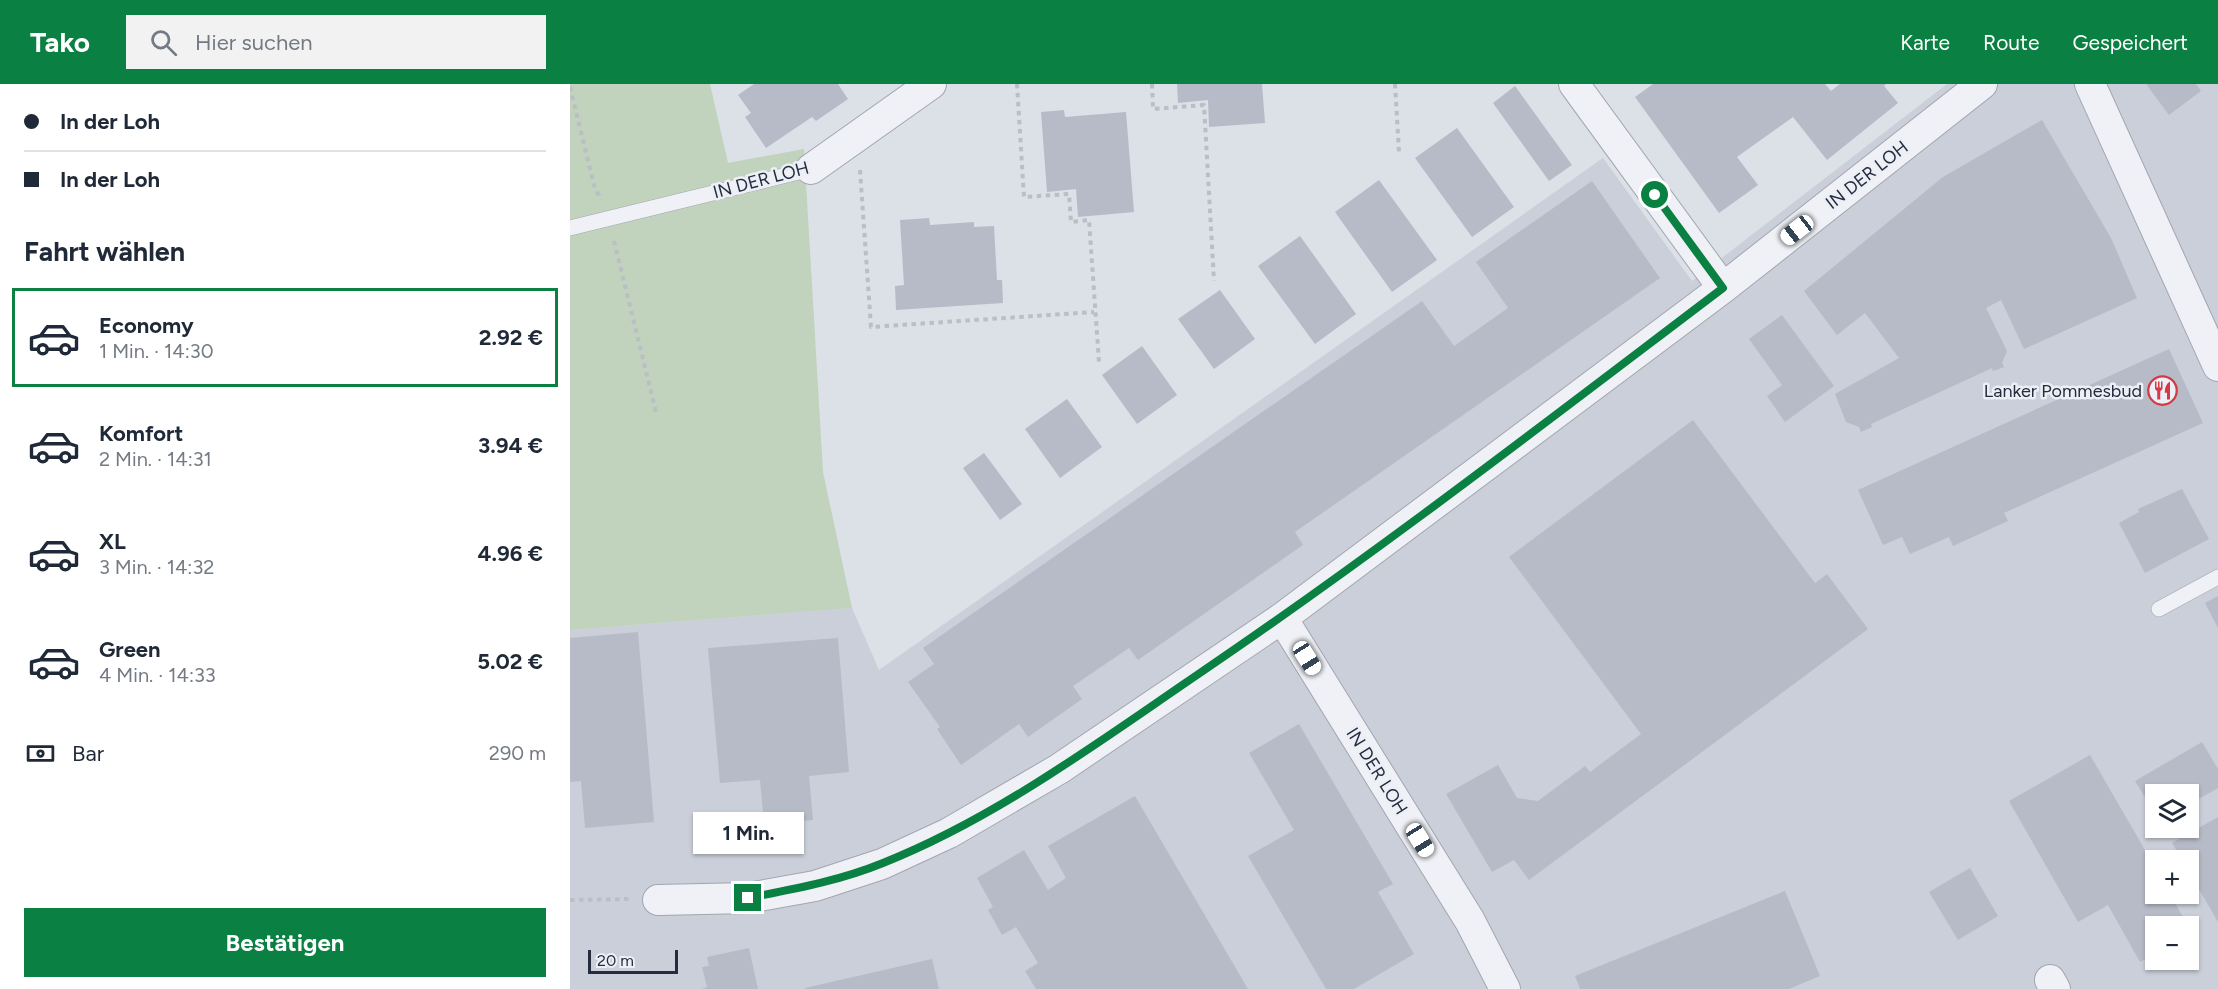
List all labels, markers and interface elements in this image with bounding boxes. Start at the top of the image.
search box [126,15,546,69]
text: Tako [30,25,90,59]
icon: search [147,26,180,59]
text: Hier suchen [195,29,313,56]
text: Karte [1900,30,1950,55]
text: Route [1983,30,2039,55]
text: Gespeichert [2072,30,2188,55]
text: In der Loh [60,108,160,135]
street label: IN DER LOH [1821,136,1913,214]
street label: IN DER LOH [711,157,811,203]
text: In der Loh [60,166,160,193]
route start [1641,181,1668,208]
car [1777,212,1817,248]
text: Fahrt wählen [24,235,185,268]
icon: car [27,311,81,365]
text: Economy [99,312,194,339]
text: 2.92 € [479,324,543,351]
text: 1 Min. · 14:30 [99,339,213,363]
restaurant icon: Lanker Pommesbud [2147,375,2179,407]
place label: Lanker Pommesbud [1984,380,2142,402]
icon: car [27,419,81,473]
text: Komfort [99,420,183,447]
text: 3.94 € [478,432,543,459]
text: 2 Min. · 14:31 [99,447,212,471]
icon: car [27,527,81,581]
text: XL [99,528,126,555]
text: 4.96 € [478,540,543,567]
text: 3 Min. · 14:32 [99,555,214,579]
icon: car [27,635,81,689]
text: Green [99,636,161,663]
car [1290,638,1324,678]
text: 5.02 € [477,648,543,675]
text: 4 Min. · 14:33 [99,663,216,687]
street label: IN DER LOH [1342,723,1412,819]
icon: cash [24,737,57,770]
text: Bar [72,740,104,767]
text: 290 m [489,741,546,765]
map controls [2145,784,2199,970]
button: layers [2145,784,2199,838]
callout: 1 Min. [692,811,804,853]
car [1403,820,1437,860]
text: 1 Min. [723,821,774,845]
button: + [2145,850,2199,904]
route end [734,884,761,911]
button: Bestätigen [24,908,546,977]
button: − [2145,916,2199,970]
scale bar [588,947,678,974]
text: 20 m [597,951,634,970]

